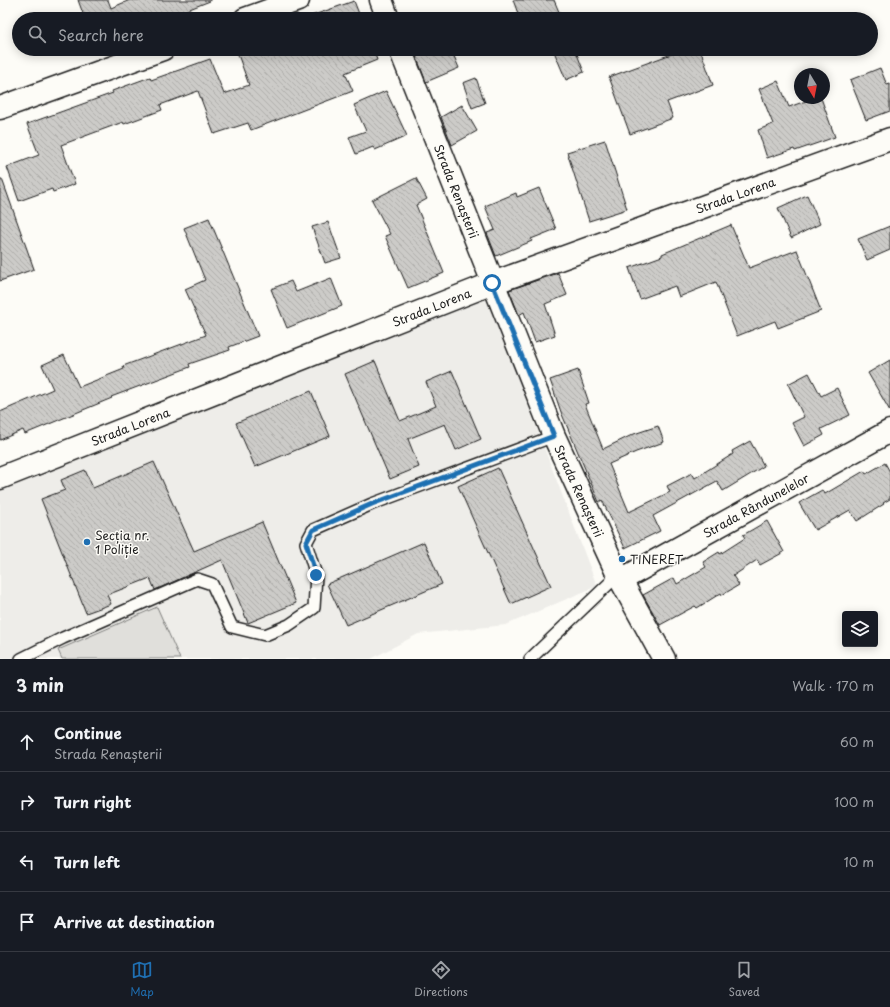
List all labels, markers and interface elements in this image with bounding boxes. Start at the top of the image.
search box [12,12,878,56]
icon: search [26,23,48,45]
text: Search here [58,23,144,46]
north arrow [794,68,830,104]
street label: Strada Renașterii [430,141,483,241]
street label: Strada Lorena [693,172,778,218]
route start [483,274,501,292]
street label: Strada Lorena [389,283,474,331]
street label: Strada Lorena [88,403,173,450]
street label: Strada Renașterii [550,442,608,540]
street label: Strada Rândunelelor [699,469,812,542]
place label: Secția nr. 1 Poliție [95,526,149,558]
marker: Secția nr. 1 Poliție [82,537,92,547]
place label: TINERET [630,550,684,568]
marker: TINERET [617,554,627,564]
route end [307,566,325,584]
map controls [842,611,878,647]
button: layers [842,611,878,647]
text: 3 min [16,672,64,698]
text: Walk · 170 m [792,676,874,695]
text: Continue [54,721,122,744]
icon: ahead [16,731,38,753]
text: 60 m [840,732,874,751]
text: Strada Renașterii [54,744,162,763]
text: Turn right [54,790,131,813]
icon: right [16,791,38,813]
text: 100 m [834,792,874,811]
text: Turn left [54,850,120,873]
icon: left [16,851,38,873]
text: 10 m [844,852,874,871]
text: Arrive at destination [54,910,215,933]
icon: arrive [16,911,38,933]
tab: Map [130,959,154,1000]
tab: Directions [414,959,468,1000]
tab: Saved [728,959,760,1000]

